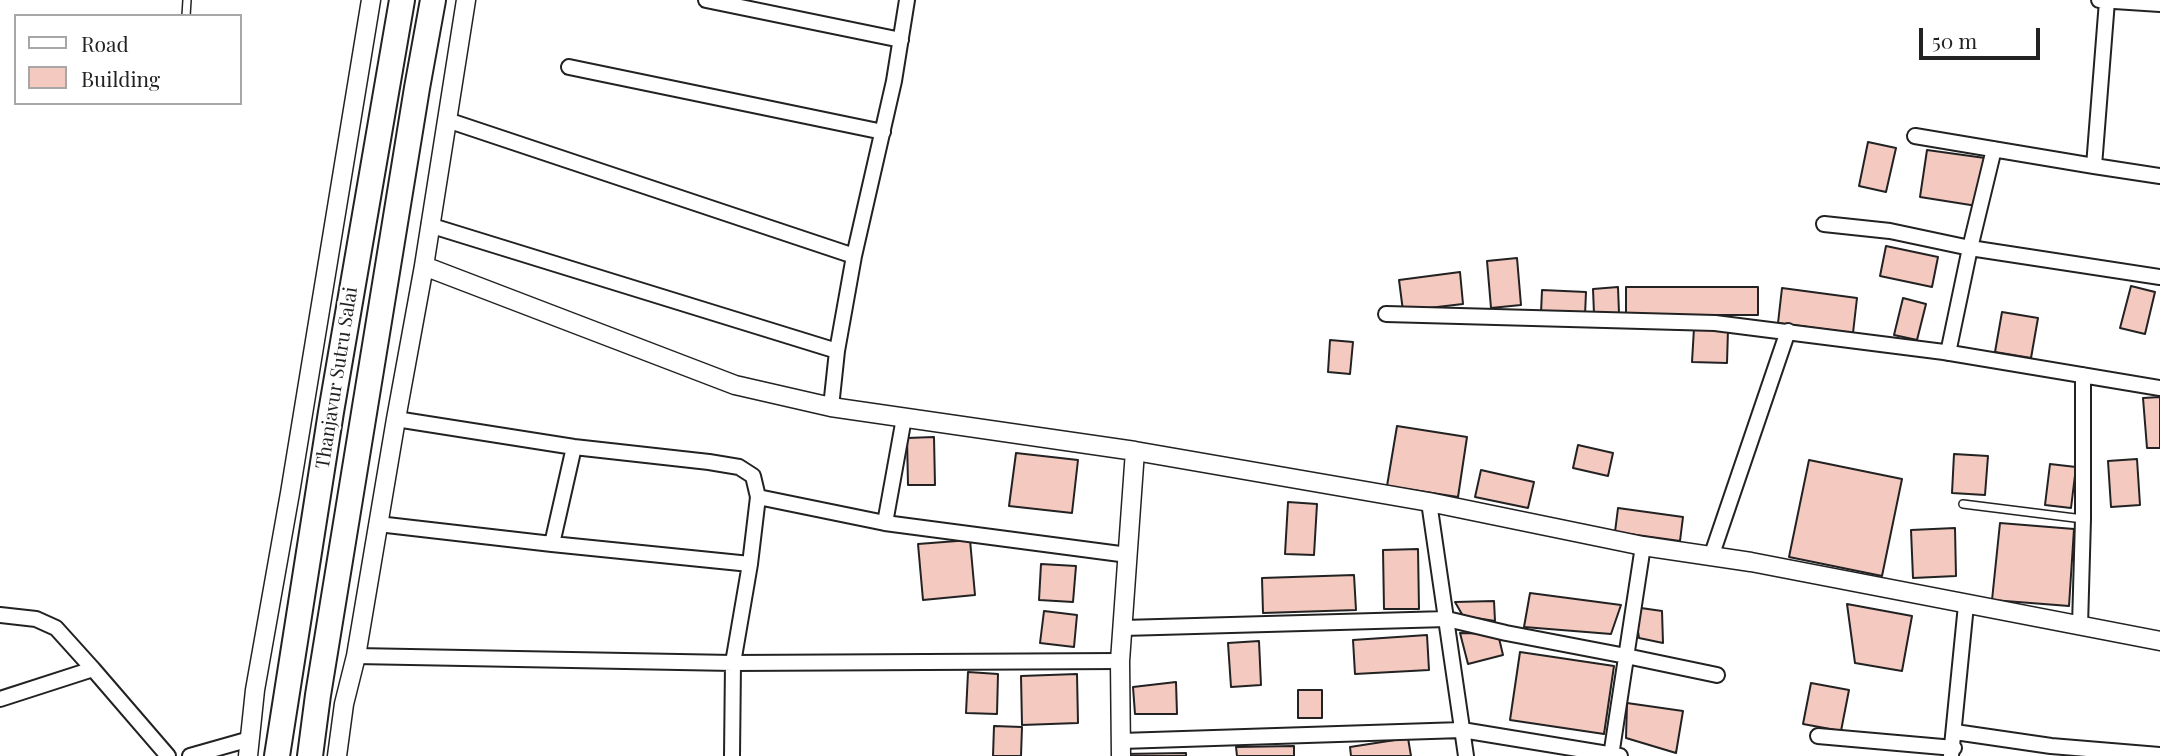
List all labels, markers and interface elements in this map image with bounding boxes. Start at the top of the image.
legend [14,14,242,105]
scale bar [1922,14,2043,58]
text: 50 m [1932,26,1977,54]
text: Road [81,29,129,57]
text: Building [81,64,160,92]
street label: Thanjavur Sutru Salai [311,285,363,471]

